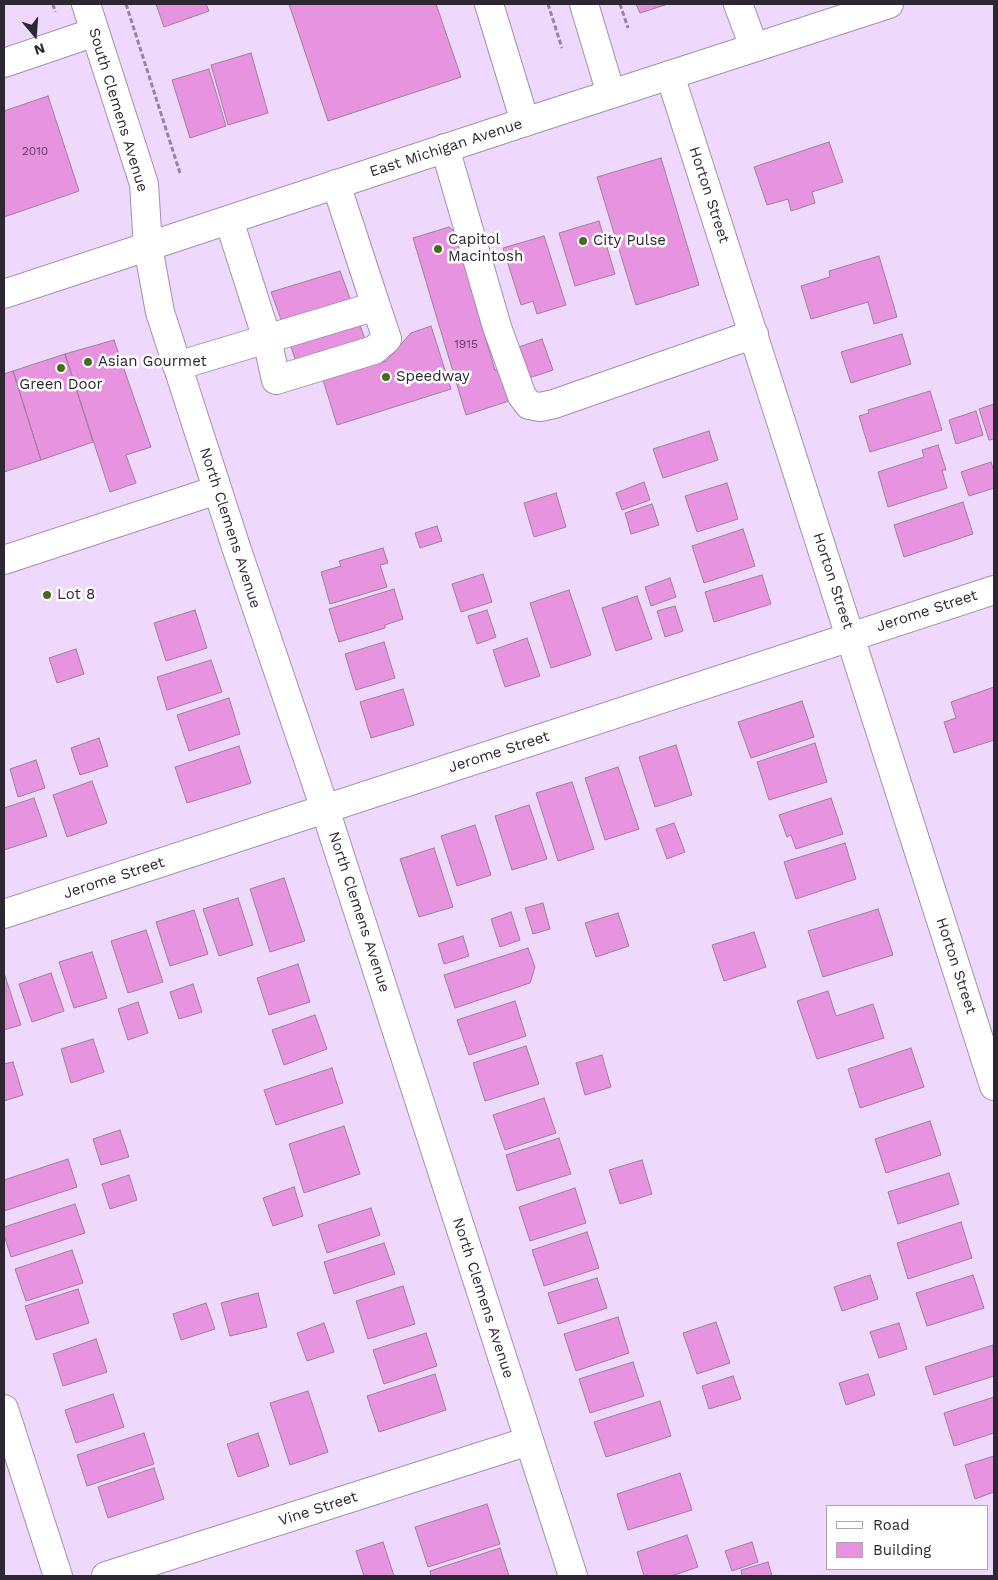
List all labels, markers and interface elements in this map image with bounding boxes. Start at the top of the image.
north arrow [10,10,60,60]
street label: South Clemens Avenue [84,26,152,194]
text: N [32,40,47,58]
street label: East Michigan Avenue [367,115,525,181]
house number: 2010 [22,144,48,158]
street label: Horton Street [685,144,733,246]
place label: Capitol Macintosh [448,231,523,266]
place label: City Pulse [593,232,666,250]
marker: City Pulse [577,235,589,247]
marker: Capitol Macintosh [432,243,444,255]
house number: 1915 [454,337,478,351]
place label: Asian Gourmet [98,353,207,371]
marker: Asian Gourmet [82,356,94,368]
marker: Green Door [55,362,67,374]
place label: Speedway [396,368,470,386]
marker: Speedway [380,371,392,383]
place label: Green Door [19,376,103,394]
street label: North Clemens Avenue [195,445,265,611]
street label: Horton Street [809,530,857,632]
place label: Lot 8 [57,586,95,604]
street label: Jerome Street [874,586,980,636]
marker: Lot 8 [41,589,53,601]
street label: Jerome Street [446,727,552,777]
street label: North Clemens Avenue [324,829,394,995]
street label: Jerome Street [61,853,167,903]
street label: Horton Street [932,915,980,1017]
street label: North Clemens Avenue [448,1215,518,1381]
street label: Vine Street [276,1488,360,1530]
legend [826,1505,988,1570]
text: Road [873,1516,910,1534]
text: Building [873,1541,931,1559]

